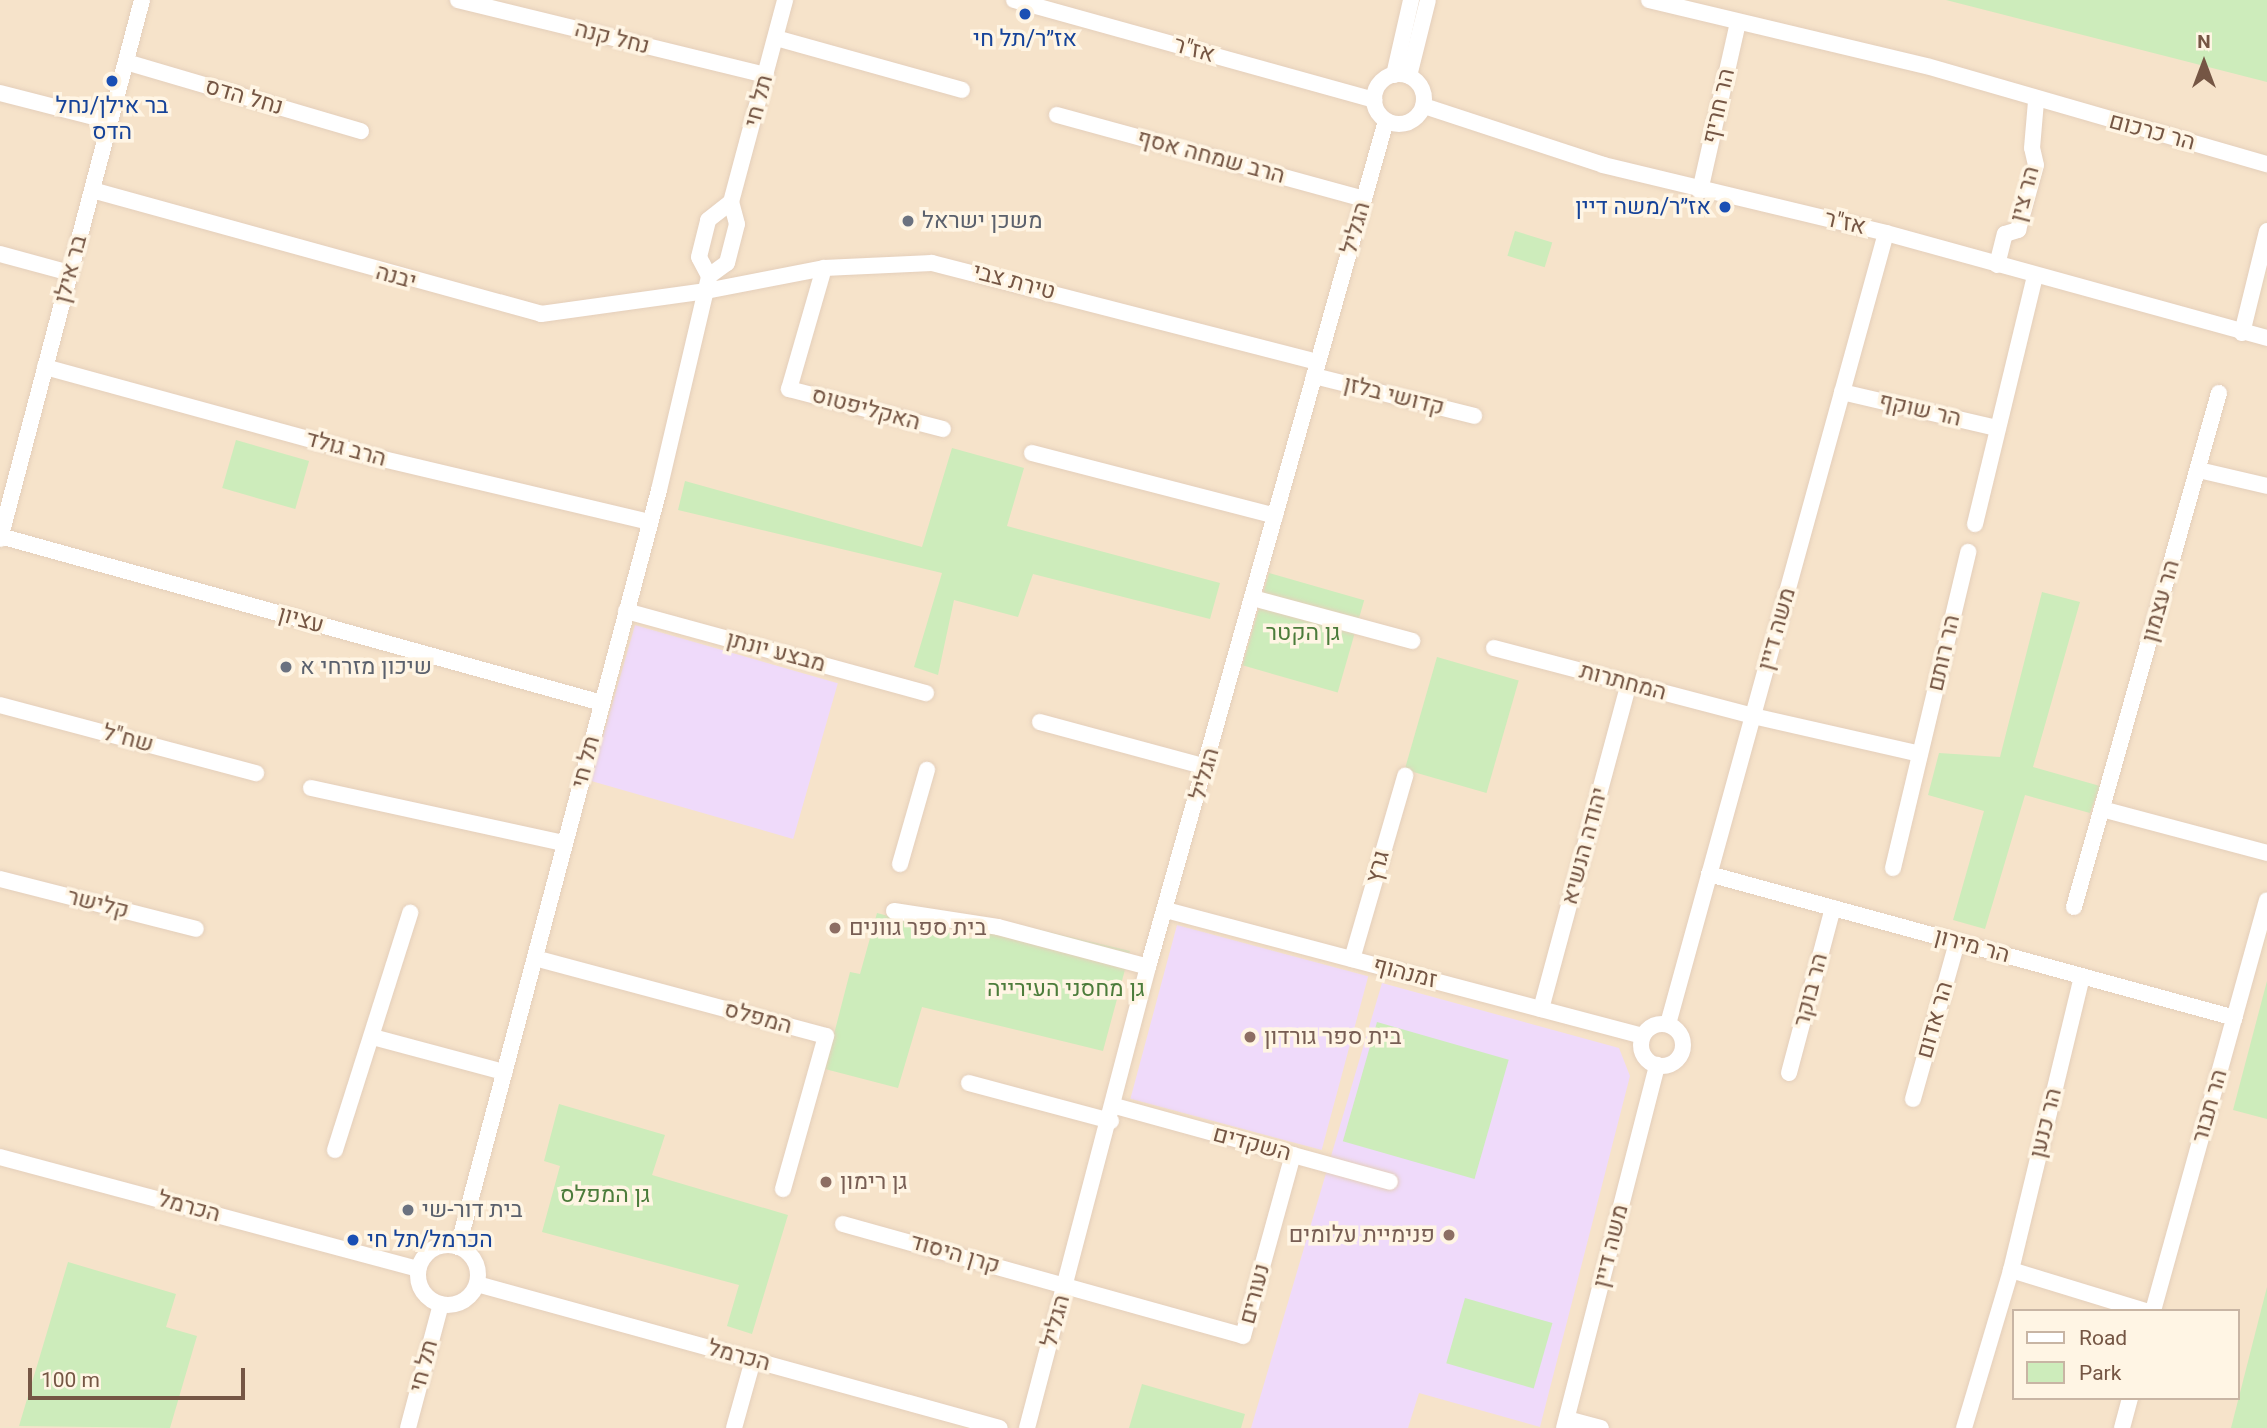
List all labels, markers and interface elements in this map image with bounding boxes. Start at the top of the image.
marker: אז״ר/תל חי [1017,6,1033,22]
street label: נחל קנה [572,15,652,61]
place label: אז״ר/תל חי [973,25,1077,53]
north arrow [2169,28,2239,98]
text: N [2197,30,2211,53]
street label: אז"ר [1170,31,1218,69]
street label: הר חריף [1697,66,1741,146]
street label: תל חי [739,72,779,130]
marker: בר אילן/נחל הדס [104,73,120,89]
street label: נחל הדס [202,73,286,121]
place label: בר אילן/נחל הדס [56,92,168,146]
street label: הר כרכום [2106,107,2198,157]
street label: הרב שמחה אסף [1134,124,1288,190]
street label: הר צין [2004,163,2046,225]
place label: אז״ר/משה דיין [1575,193,1711,221]
street label: הגליל [1335,199,1377,257]
marker: אז״ר/משה דיין [1717,199,1733,215]
street label: אז"ר [1822,205,1868,241]
place label: משכן ישראל [922,207,1043,235]
marker: משכן ישראל [900,213,916,229]
street label: בר אילן [49,232,93,306]
street label: יבנה [373,258,419,296]
street label: טירת צבי [970,258,1058,306]
street label: קדושי בלזן [1341,370,1447,422]
street label: האקליפטוס [809,381,923,437]
street label: הר שוקף [1876,387,1964,433]
street label: הרב גולד [303,425,389,473]
street label: הר עצמון [2136,557,2186,645]
street label: משה דיין [1752,585,1802,673]
street label: עציון [275,600,327,640]
street label: הר רותם [1922,612,1966,694]
park label: גן הקטר [1266,619,1340,647]
street label: מבצע יונתן [723,626,829,678]
place label: שיכון מזרחי א [300,653,432,681]
street label: המחתרות [1577,657,1669,707]
marker: שיכון מזרחי א [278,659,294,675]
street label: שח"ל [100,719,156,759]
street label: תל חי [566,733,606,791]
street label: הגליל [1184,745,1226,803]
street label: יהודה הנשיא [1556,784,1614,908]
street label: גרץ [1360,848,1396,886]
street label: קלישר [64,883,132,925]
place label: בית ספר גוונים [849,914,987,942]
marker: בית ספר גוונים [827,920,843,936]
street label: הר מירון [1931,923,2013,969]
street label: הר בוקר [1788,950,1834,1030]
street label: זמנהוף [1370,951,1440,995]
park label: גן מחסני העירייה [987,975,1145,1003]
street label: הר אדום [1911,978,1959,1062]
street label: המפלס [721,996,795,1040]
place label: בית ספר גורדון [1264,1023,1402,1051]
marker: בית ספר גורדון [1242,1029,1258,1045]
street label: הר תבור [2186,1066,2234,1146]
street label: הר כנען [2024,1085,2068,1161]
street label: השקדים [1210,1120,1294,1168]
place label: גן רימון [840,1168,907,1196]
marker: גן רימון [818,1174,834,1190]
park label: גן המפלס [560,1181,650,1209]
street label: הכרמל [155,1185,223,1229]
place label: בית דור-שי [422,1196,523,1224]
marker: בית דור-שי [400,1202,416,1218]
street label: משה דיין [1587,1202,1635,1290]
place label: פנימיית עלומים [1289,1221,1435,1249]
place label: הכרמל/תל חי [367,1226,493,1254]
marker: פנימיית עלומים [1441,1227,1457,1243]
street label: קרן היסוד [907,1228,1003,1280]
marker: הכרמל/תל חי [345,1232,361,1248]
street label: נעורים [1234,1261,1276,1327]
street label: הגליל [1036,1292,1076,1350]
legend [2011,1309,2239,1400]
text: Road [2079,1326,2127,1350]
street label: הכרמל [705,1334,773,1378]
street label: תל חי [404,1337,444,1395]
scale bar [32,1354,248,1398]
text: Park [2079,1361,2121,1385]
text: 100 m [41,1368,100,1392]

